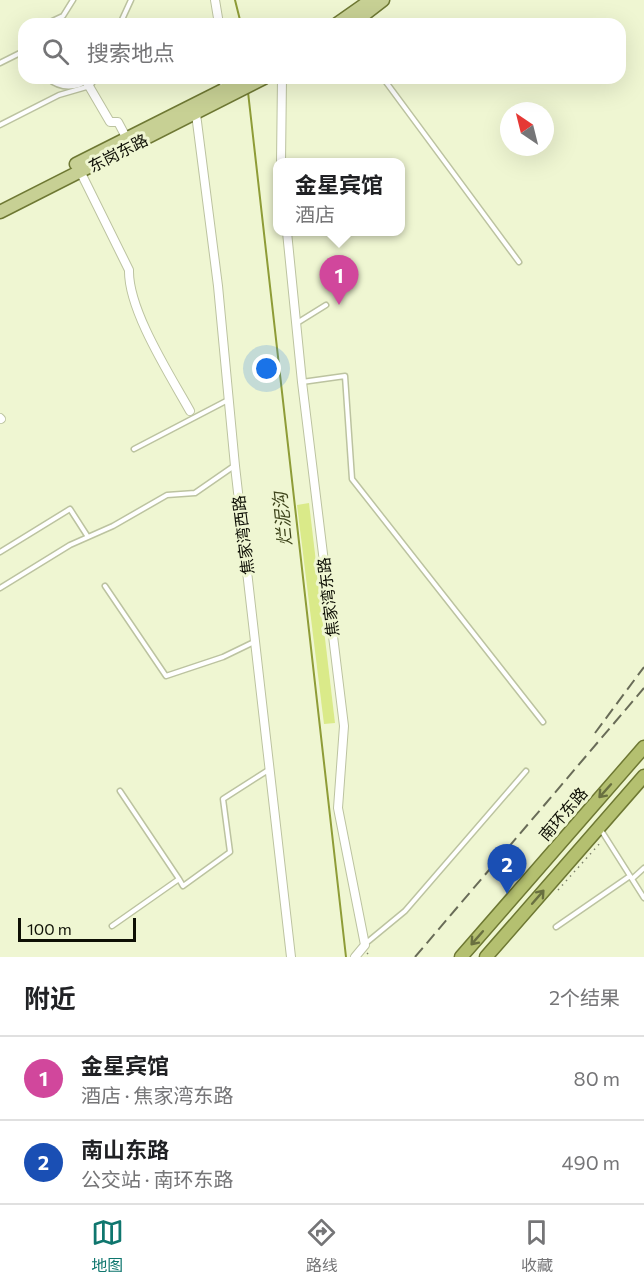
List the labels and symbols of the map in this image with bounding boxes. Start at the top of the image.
north arrow [500,102,554,156]
street label: 东岗东路 [85,130,151,176]
pin: 1 [320,256,358,305]
your location [252,354,281,383]
water label: 烂泥沟 [268,489,296,547]
street label: 焦家湾西路 [228,494,257,576]
street label: 焦家湾东路 [313,556,342,638]
street label: 南环东路 [534,783,591,844]
one-way arrow [598,783,612,798]
pin: 2 [488,844,526,894]
one-way arrow [531,890,545,905]
scale bar [18,915,136,942]
one-way arrow [470,930,484,945]

